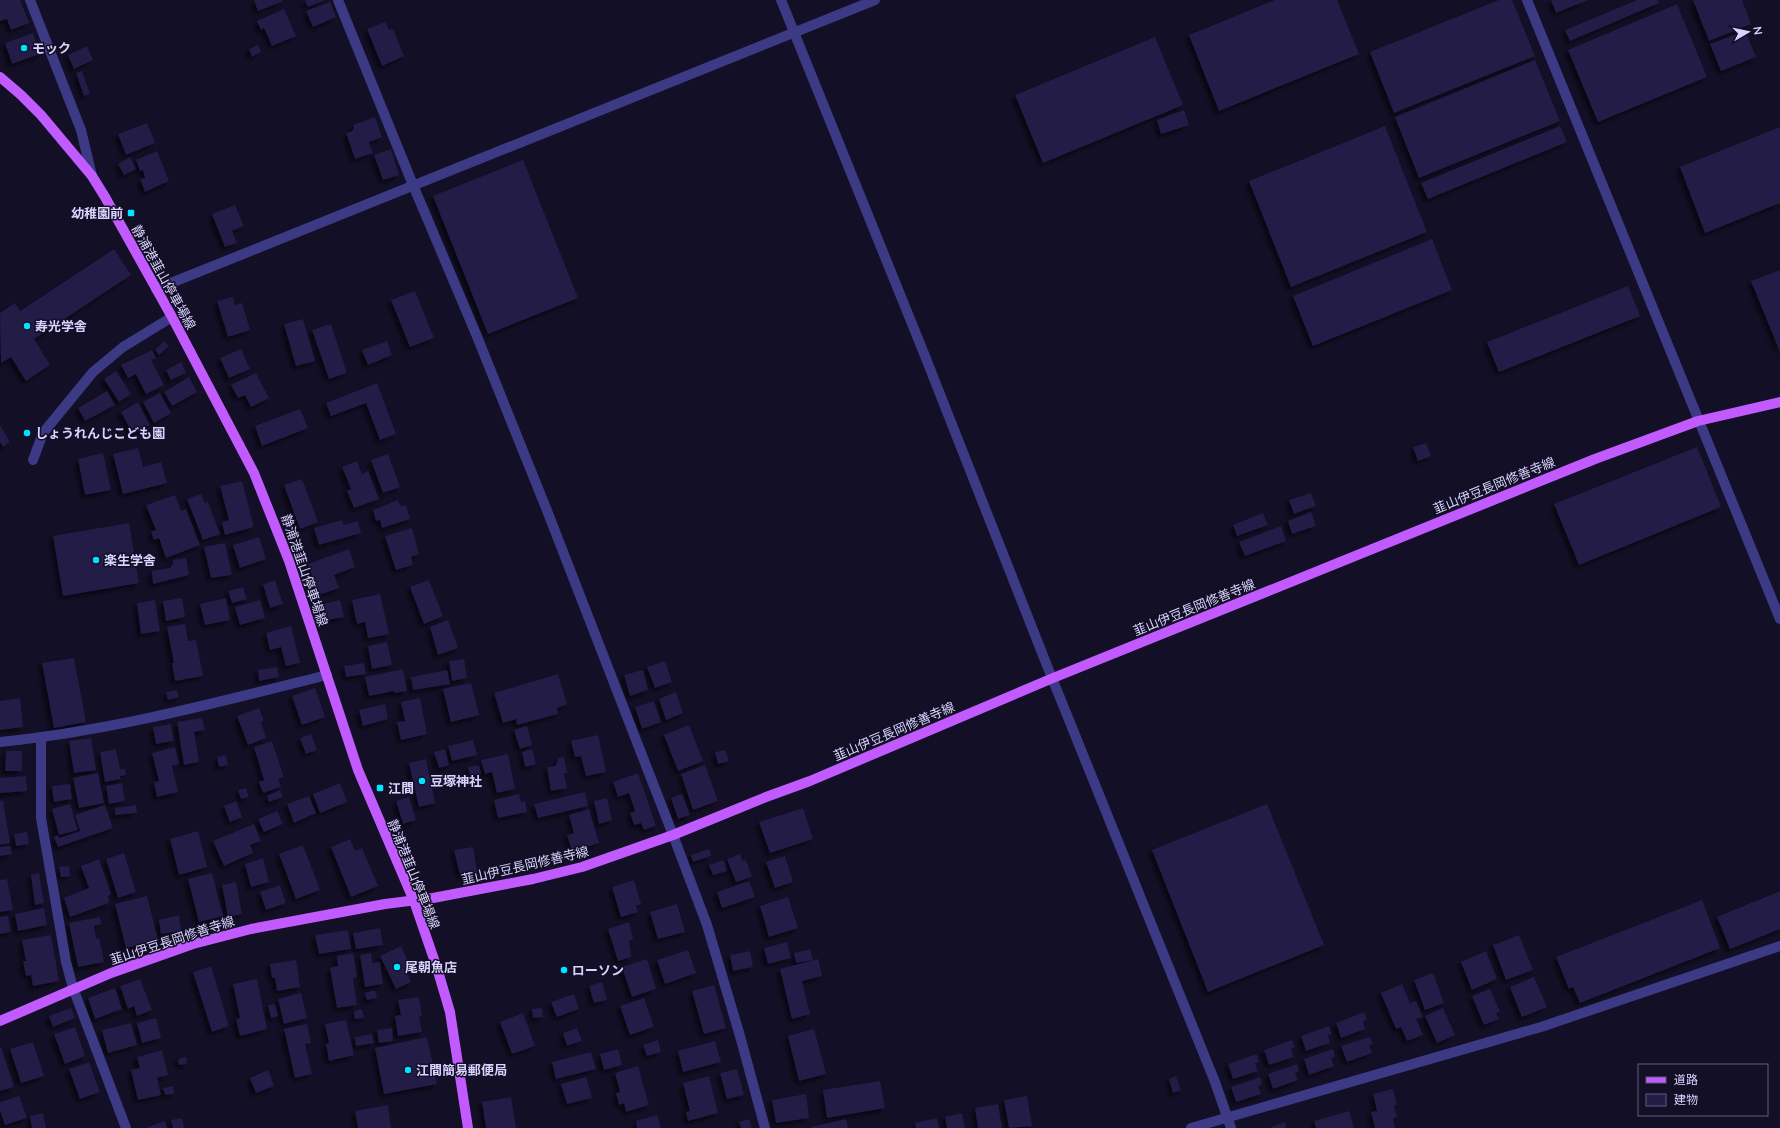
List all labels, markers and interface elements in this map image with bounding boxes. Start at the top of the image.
north arrow [1728,12,1768,52]
text: N [1751,25,1765,36]
place label: モック [32,40,71,56]
marker: モック [19,43,29,53]
place label: 幼稚園前 [71,205,123,221]
marker: 幼稚園前 [126,208,136,218]
street label: 静浦港韮山停車場線 [129,222,199,332]
place label: 寿光学舎 [35,318,87,334]
marker: 寿光学舎 [22,321,32,331]
place label: しょうれんじこども園 [35,425,165,441]
marker: しょうれんじこども園 [22,428,32,438]
street label: 韮山伊豆長岡修善寺線 [1431,453,1557,517]
street label: 静浦港韮山停車場線 [278,512,332,628]
place label: 楽生学舎 [104,552,156,568]
marker: 楽生学舎 [91,555,101,565]
street label: 韮山伊豆長岡修善寺線 [1131,575,1257,639]
street label: 韮山伊豆長岡修善寺線 [831,698,957,764]
place label: 豆塚神社 [430,773,482,789]
marker: 豆塚神社 [417,776,427,786]
place label: 江間 [388,780,414,796]
marker: 江間 [375,783,385,793]
street label: 静浦港韮山停車場線 [385,817,443,931]
street label: 韮山伊豆長岡修善寺線 [460,843,590,887]
street label: 韮山伊豆長岡修善寺線 [108,912,236,968]
place label: 尾朝魚店 [405,959,457,975]
marker: 尾朝魚店 [392,962,402,972]
place label: ローソン [572,962,624,978]
marker: ローソン [559,965,569,975]
place label: 江間簡易郵便局 [416,1062,507,1078]
legend [1638,1064,1768,1116]
marker: 江間簡易郵便局 [403,1065,413,1075]
text: 道路 [1674,1072,1698,1087]
text: 建物 [1674,1092,1698,1107]

